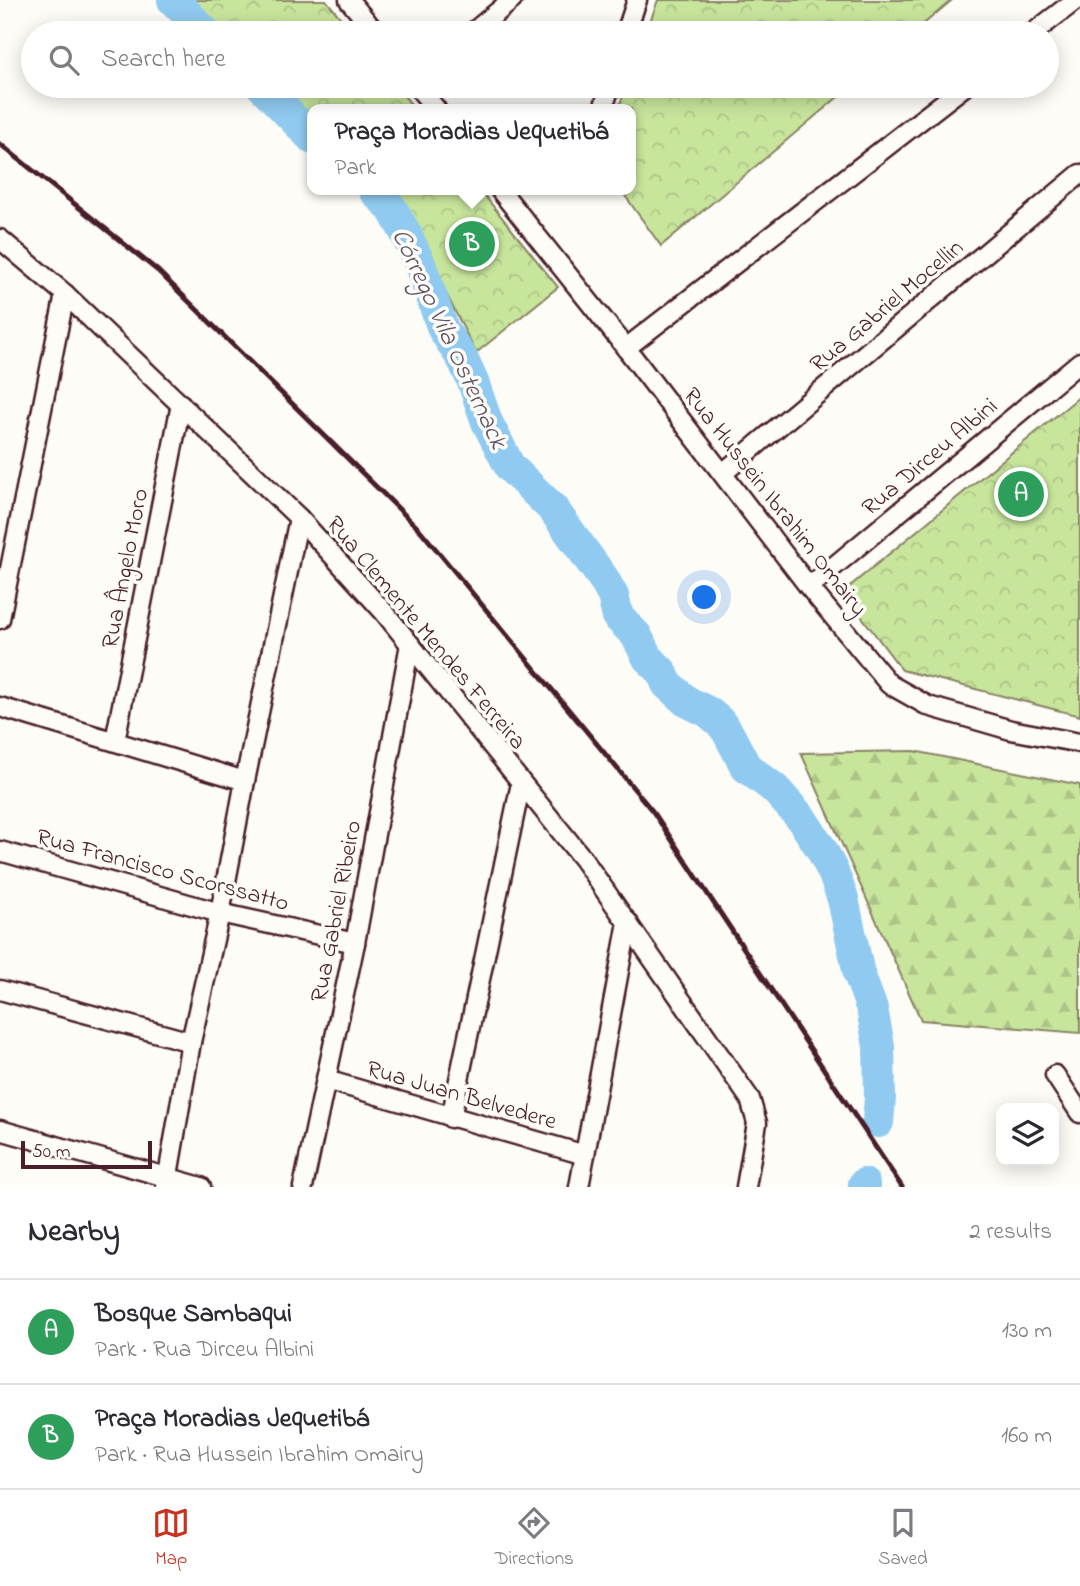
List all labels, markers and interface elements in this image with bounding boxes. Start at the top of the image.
search box [21,21,1059,98]
icon: search [45,41,83,79]
text: Search here [101,41,226,79]
popup [307,104,636,195]
text: Praça Moradias Jequetibá [334,114,609,152]
text: Park [334,152,376,185]
pin: B [449,218,495,270]
water label: Córrego Vila Osternack [381,223,517,457]
street label: Rua Gabriel Mocellin [803,232,972,382]
street label: Rua Hussein Ibrahim Omairy [673,381,875,625]
street label: Rua Dirceu Albini [855,390,1006,525]
pin: A [998,468,1044,520]
street label: Rua Ângelo Moro [93,485,159,651]
street label: Rua Clemente Mendes Ferreira [317,509,534,758]
your location [687,580,721,614]
street label: Rua Gabriel Ribeiro [303,818,372,1005]
street label: Rua Francisco Scorssatto [32,821,292,922]
street label: Rua Juan Belvedere [362,1053,561,1140]
map controls [996,1103,1059,1166]
button: layers [996,1103,1059,1166]
scale bar [21,1138,152,1170]
text: 50 m [32,1139,71,1166]
text: Nearby [28,1211,120,1255]
text: 2 results [969,1216,1052,1249]
text: Bosque Sambaqui [95,1296,292,1334]
text: A [44,1315,58,1348]
text: 130 m [1002,1315,1052,1348]
text: Park · Rua Dirceu Albini [95,1334,314,1367]
text: Praça Moradias Jequetibá [95,1401,369,1439]
text: B [43,1420,59,1453]
text: 160 m [1001,1420,1052,1453]
text: Park · Rua Hussein Ibrahim Omairy [95,1439,424,1472]
tab: Map [152,1504,190,1573]
tab: Directions [495,1504,574,1573]
tab: Saved [878,1504,928,1573]

